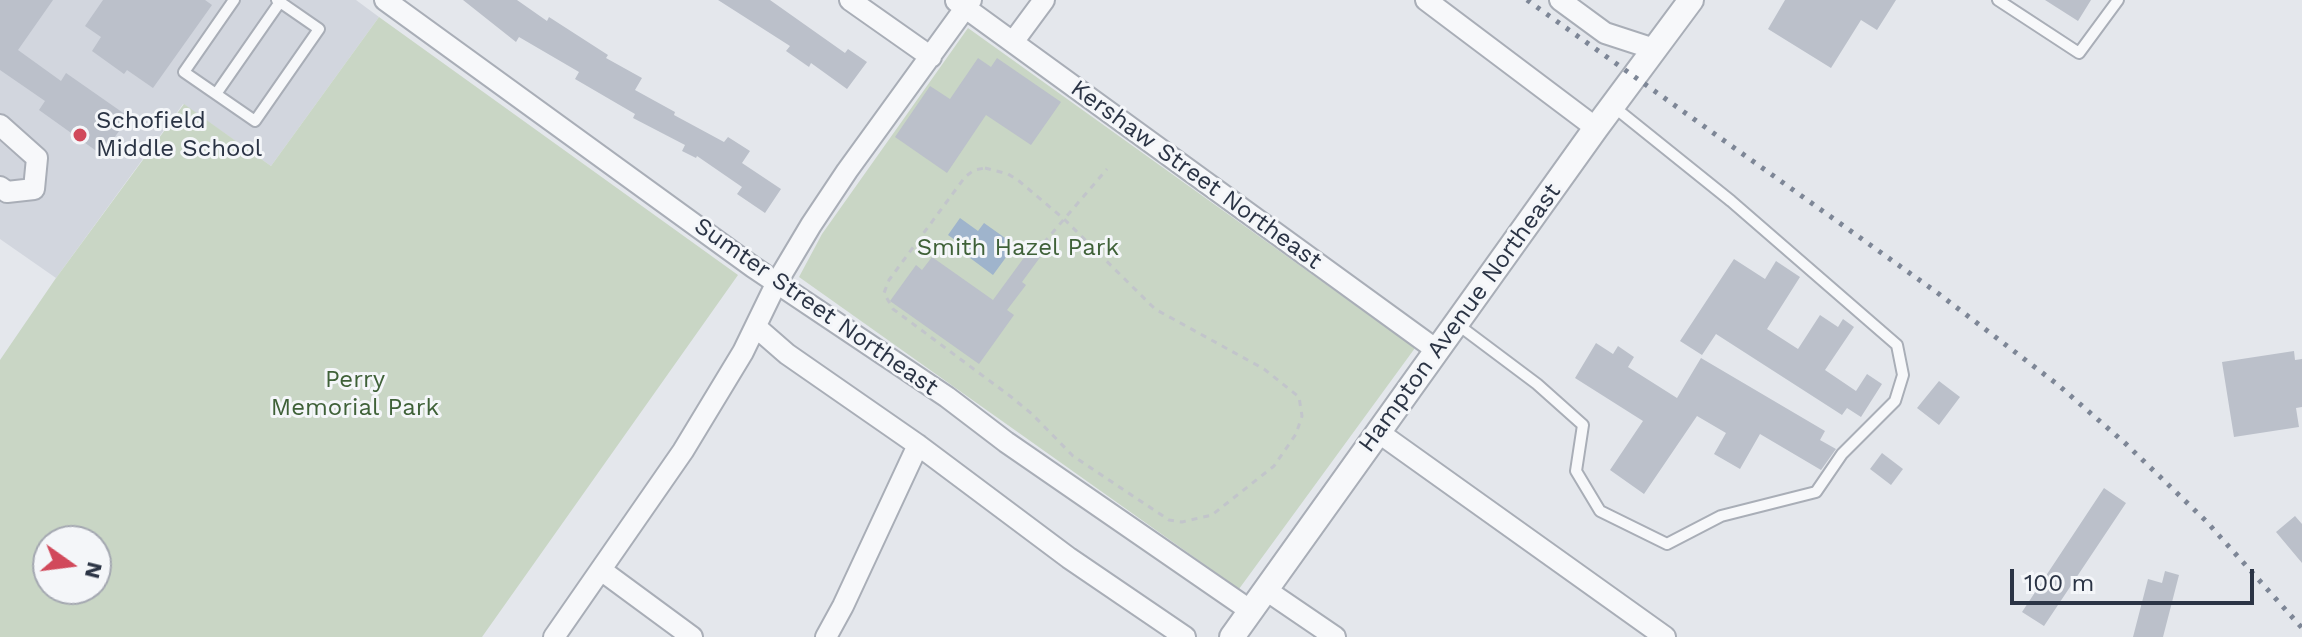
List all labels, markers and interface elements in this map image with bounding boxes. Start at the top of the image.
street label: Kershaw Street Northeast [1065,74,1327,276]
place label: Schofield Middle School [96,107,262,163]
marker: Schofield Middle School [71,126,89,144]
street label: Hampton Avenue Northeast [1353,178,1567,458]
street label: Sumter Street Northeast [689,212,943,402]
park label: Smith Hazel Park [917,234,1119,262]
park label: Perry Memorial Park [271,366,439,422]
north arrow [32,525,112,605]
scale bar [2014,553,2258,603]
text: N [80,560,108,581]
text: 100 m [2024,569,2094,597]

